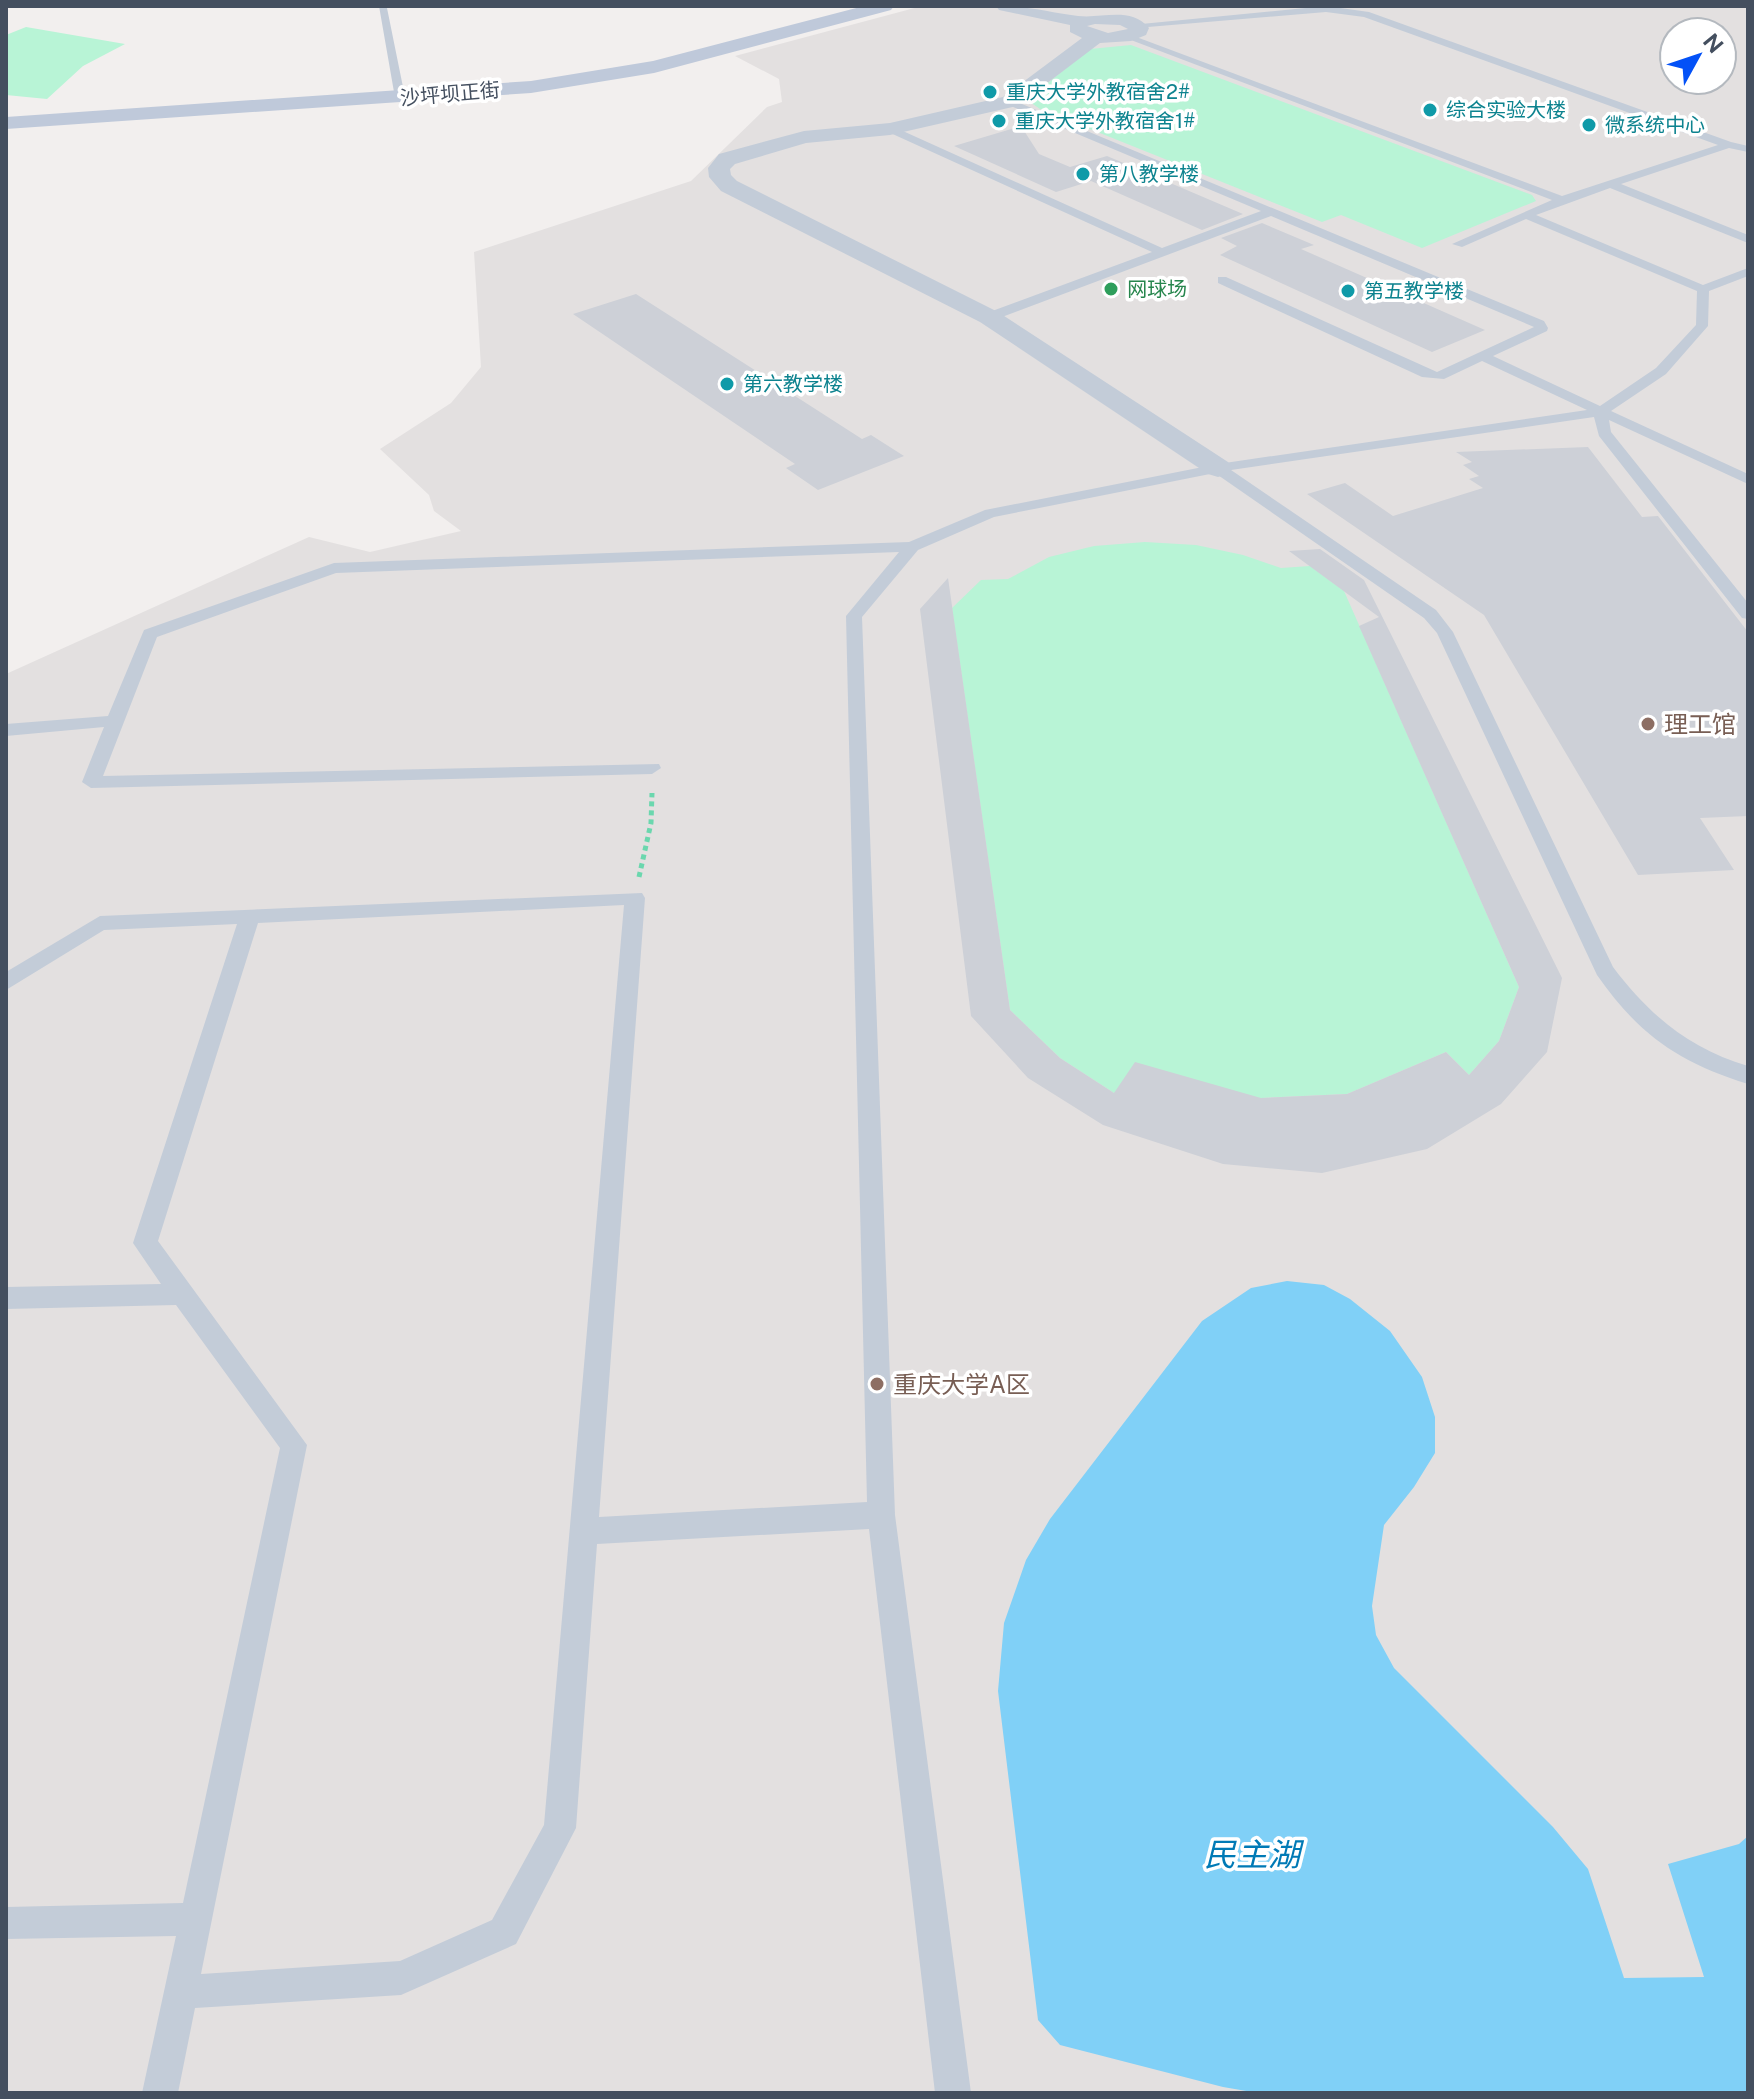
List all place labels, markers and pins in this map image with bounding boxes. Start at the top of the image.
place label: 重庆大学外教宿舍2# [1006,80,1190,104]
marker: 重庆大学外教宿舍2# [981,83,999,101]
place label: 综合实验大楼 [1446,98,1566,122]
marker: 综合实验大楼 [1421,101,1439,119]
place label: 重庆大学外教宿舍1# [1015,109,1195,133]
marker: 重庆大学外教宿舍1# [990,112,1008,130]
place label: 微系统中心 [1605,113,1705,137]
marker: 微系统中心 [1580,116,1598,134]
place label: 第八教学楼 [1099,162,1199,186]
marker: 第八教学楼 [1074,165,1092,183]
place label: 网球场 [1127,277,1187,301]
place label: 第五教学楼 [1364,279,1464,303]
marker: 网球场 [1102,280,1120,298]
marker: 第五教学楼 [1339,282,1357,300]
place label: 第六教学楼 [743,372,843,396]
marker: 第六教学楼 [718,375,736,393]
place label: 理工馆 [1664,710,1736,738]
marker: 理工馆 [1639,715,1657,733]
place label: 重庆大学A区 [893,1370,1030,1398]
marker: 重庆大学A区 [868,1375,886,1393]

